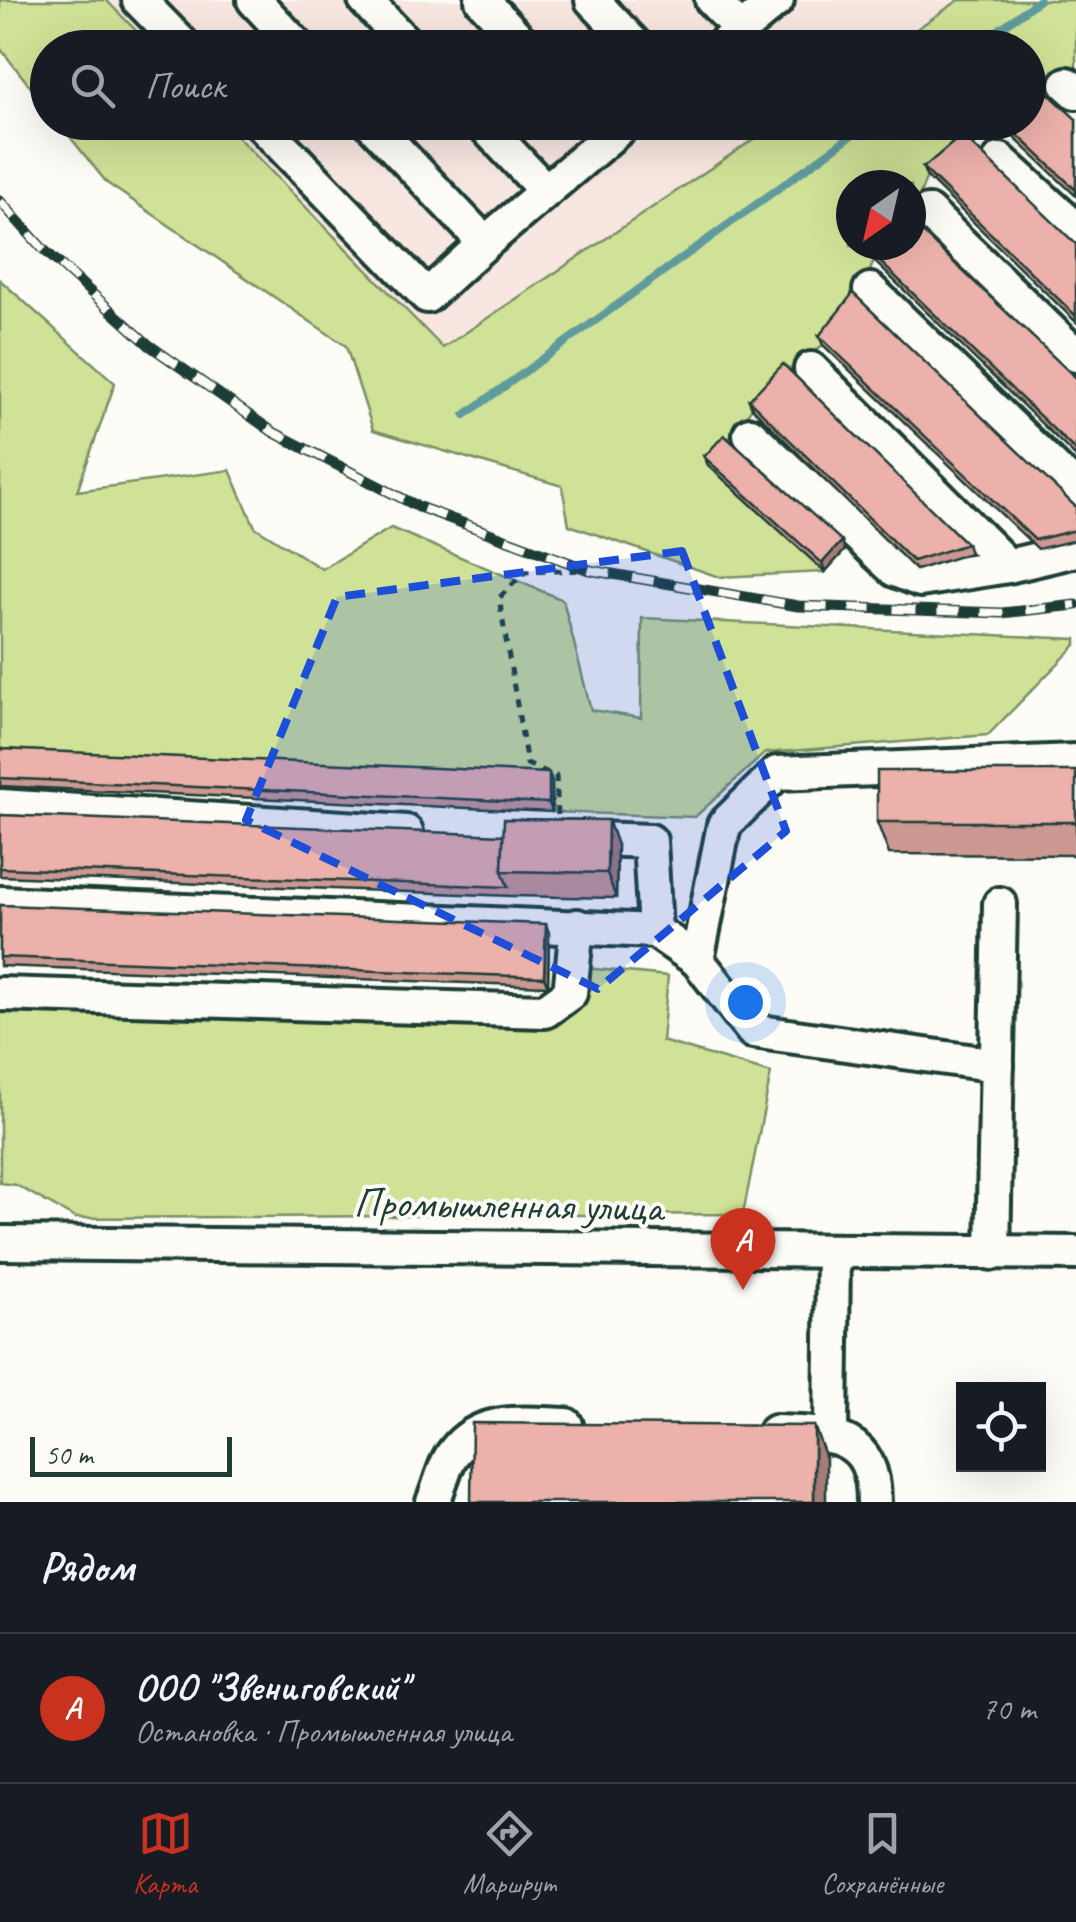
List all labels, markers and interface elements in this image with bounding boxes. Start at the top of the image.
search box [30,30,1046,140]
icon: search [65,58,120,113]
text: Поиск [145,62,225,109]
north arrow [836,170,926,260]
your location [720,977,771,1028]
street label: Промышленная улица [353,1176,667,1234]
pin: A [710,1208,776,1290]
map controls [956,1382,1046,1472]
button: locate [956,1382,1046,1472]
scale bar [30,1432,232,1476]
text: 50 m [45,1437,93,1472]
text: Рядом [40,1541,134,1594]
text: ООО "Звениговский" [135,1664,407,1711]
text: A [64,1688,81,1729]
text: 70 m [982,1688,1036,1729]
text: Остановка · Промышленная улица [135,1711,512,1752]
tab: Карта [133,1806,197,1901]
tab: Маршрут [463,1806,555,1901]
tab: Сохранённые [821,1806,943,1901]

